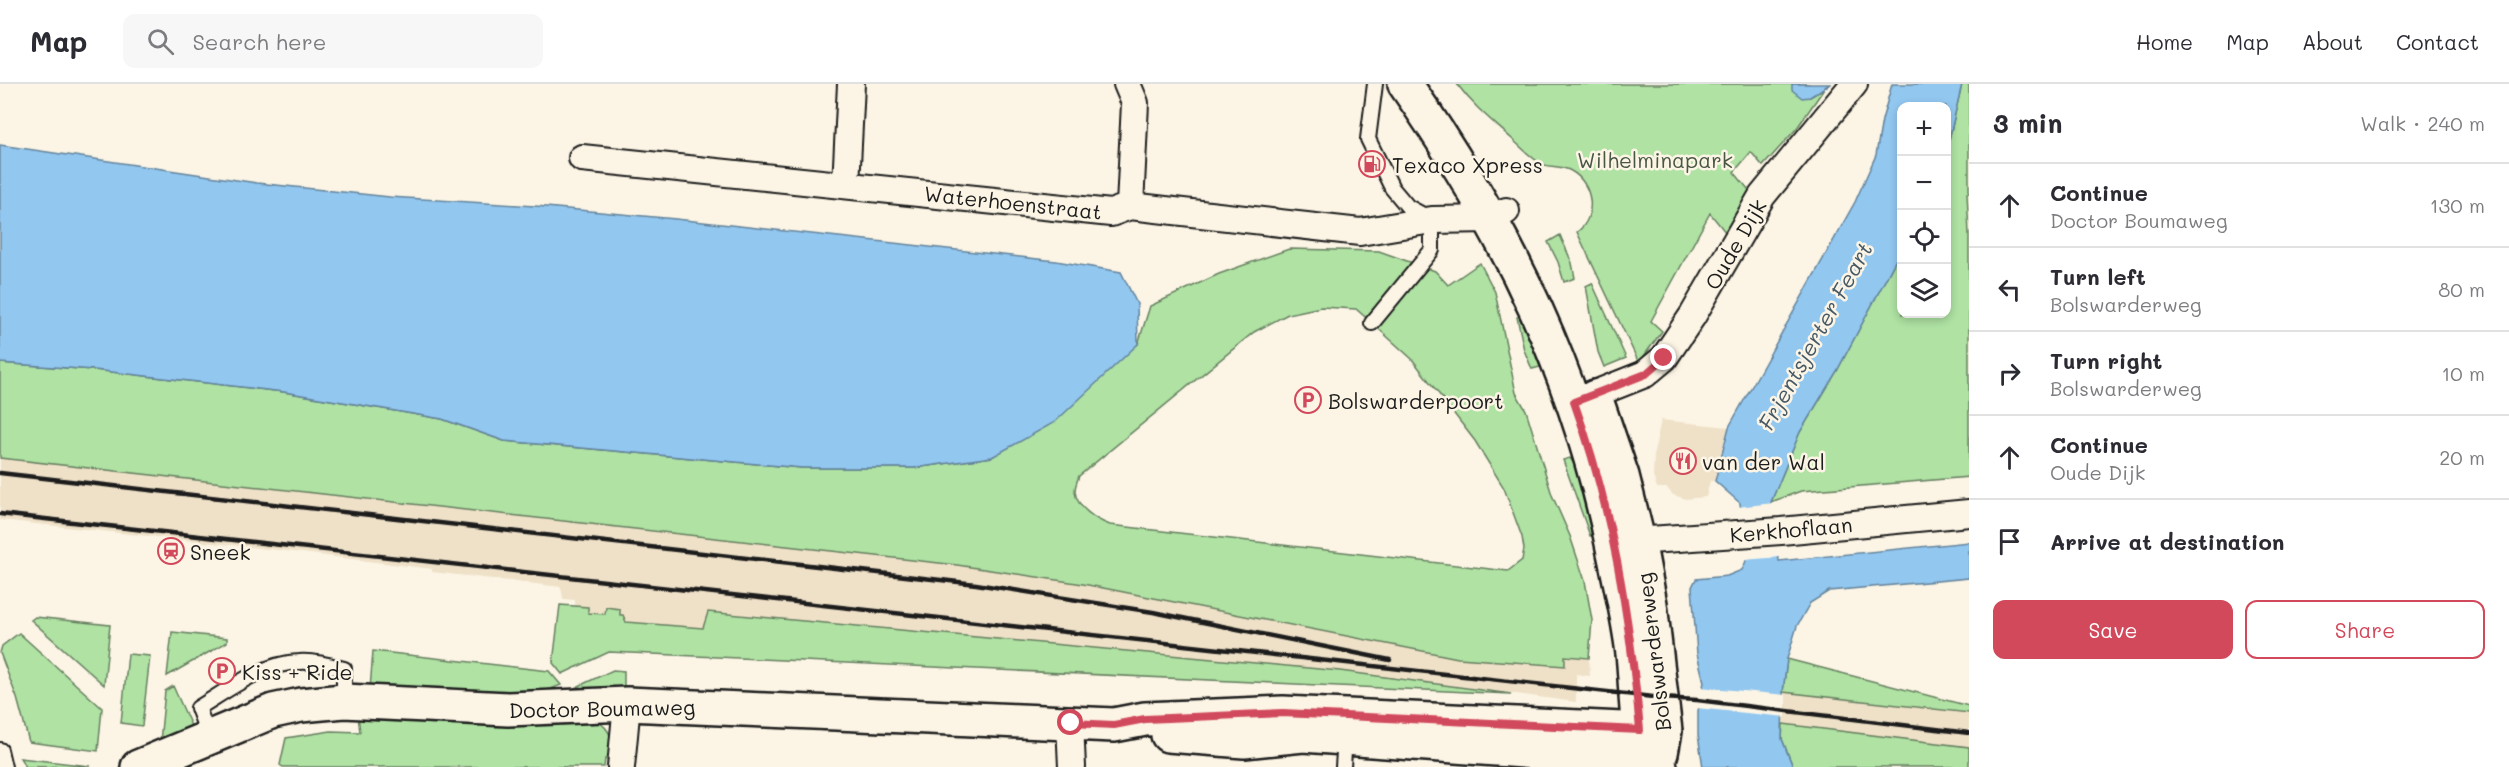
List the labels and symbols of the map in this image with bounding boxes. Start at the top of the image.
park label: Wilhelminapark [1577,146,1733,173]
fuel station icon: Texaco Xpress [1357,149,1387,179]
place label: Texaco Xpress [1392,151,1543,178]
street label: Waterhoenstraat [923,179,1103,225]
street label: Oude Dijk [1698,194,1772,294]
water label: Frjentsjerter Feart [1751,237,1879,435]
route end [1650,344,1676,370]
parking icon: Bolswarderpoort [1293,385,1323,415]
place label: Bolswarderpoort [1328,387,1503,414]
restaurant icon: van der Wal [1668,446,1698,476]
place label: van der Wal [1702,448,1825,475]
street label: Kerkhoflaan [1729,510,1853,548]
station icon: Sneek [156,536,186,566]
place label: Sneek [190,538,251,565]
street label: Bolswarderweg [1630,571,1676,733]
parking icon: Kiss + Ride [207,656,237,686]
place label: Kiss + Ride [242,658,353,685]
street label: Doctor Boumaweg [509,693,695,723]
route start [1057,709,1083,735]

